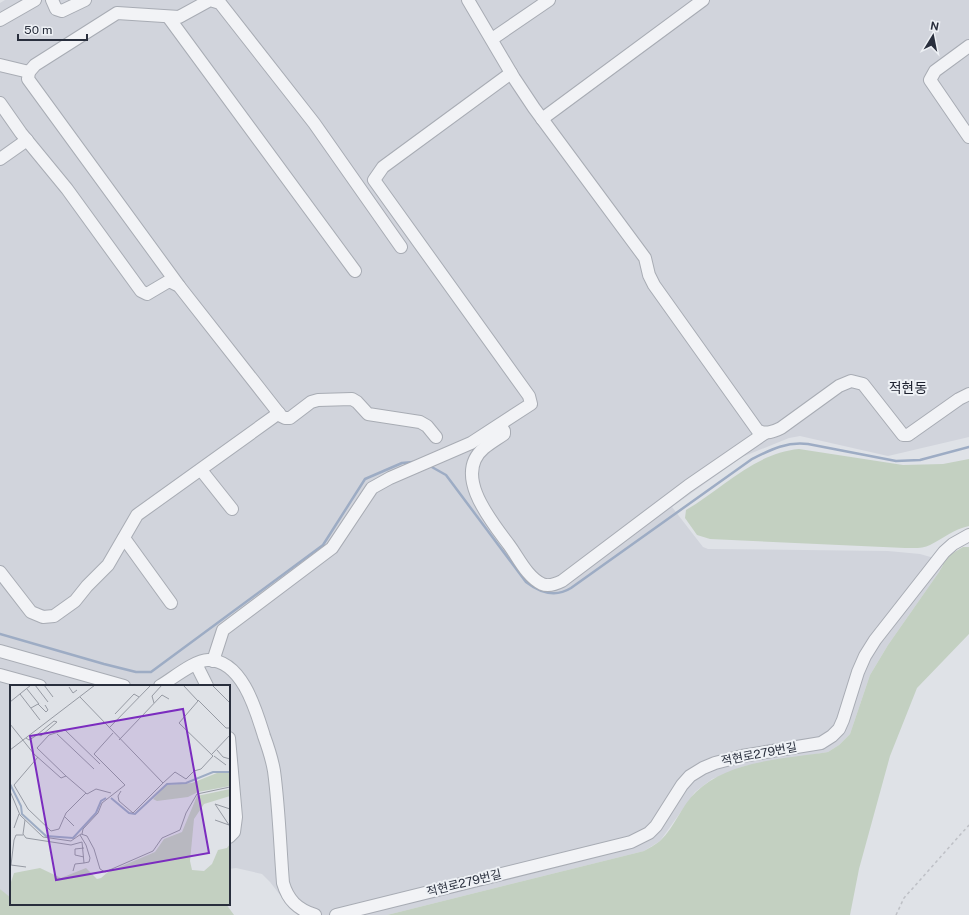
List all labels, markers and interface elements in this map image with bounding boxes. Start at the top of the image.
scale bar [18,16,87,42]
north arrow [913,16,953,56]
text: N [929,19,940,33]
text: 50 m [24,23,52,37]
district label: 적현동 [889,380,927,396]
inset map [10,685,230,905]
street label: 적현로279번길 [720,740,798,768]
street label: 적현로279번길 [425,867,503,899]

